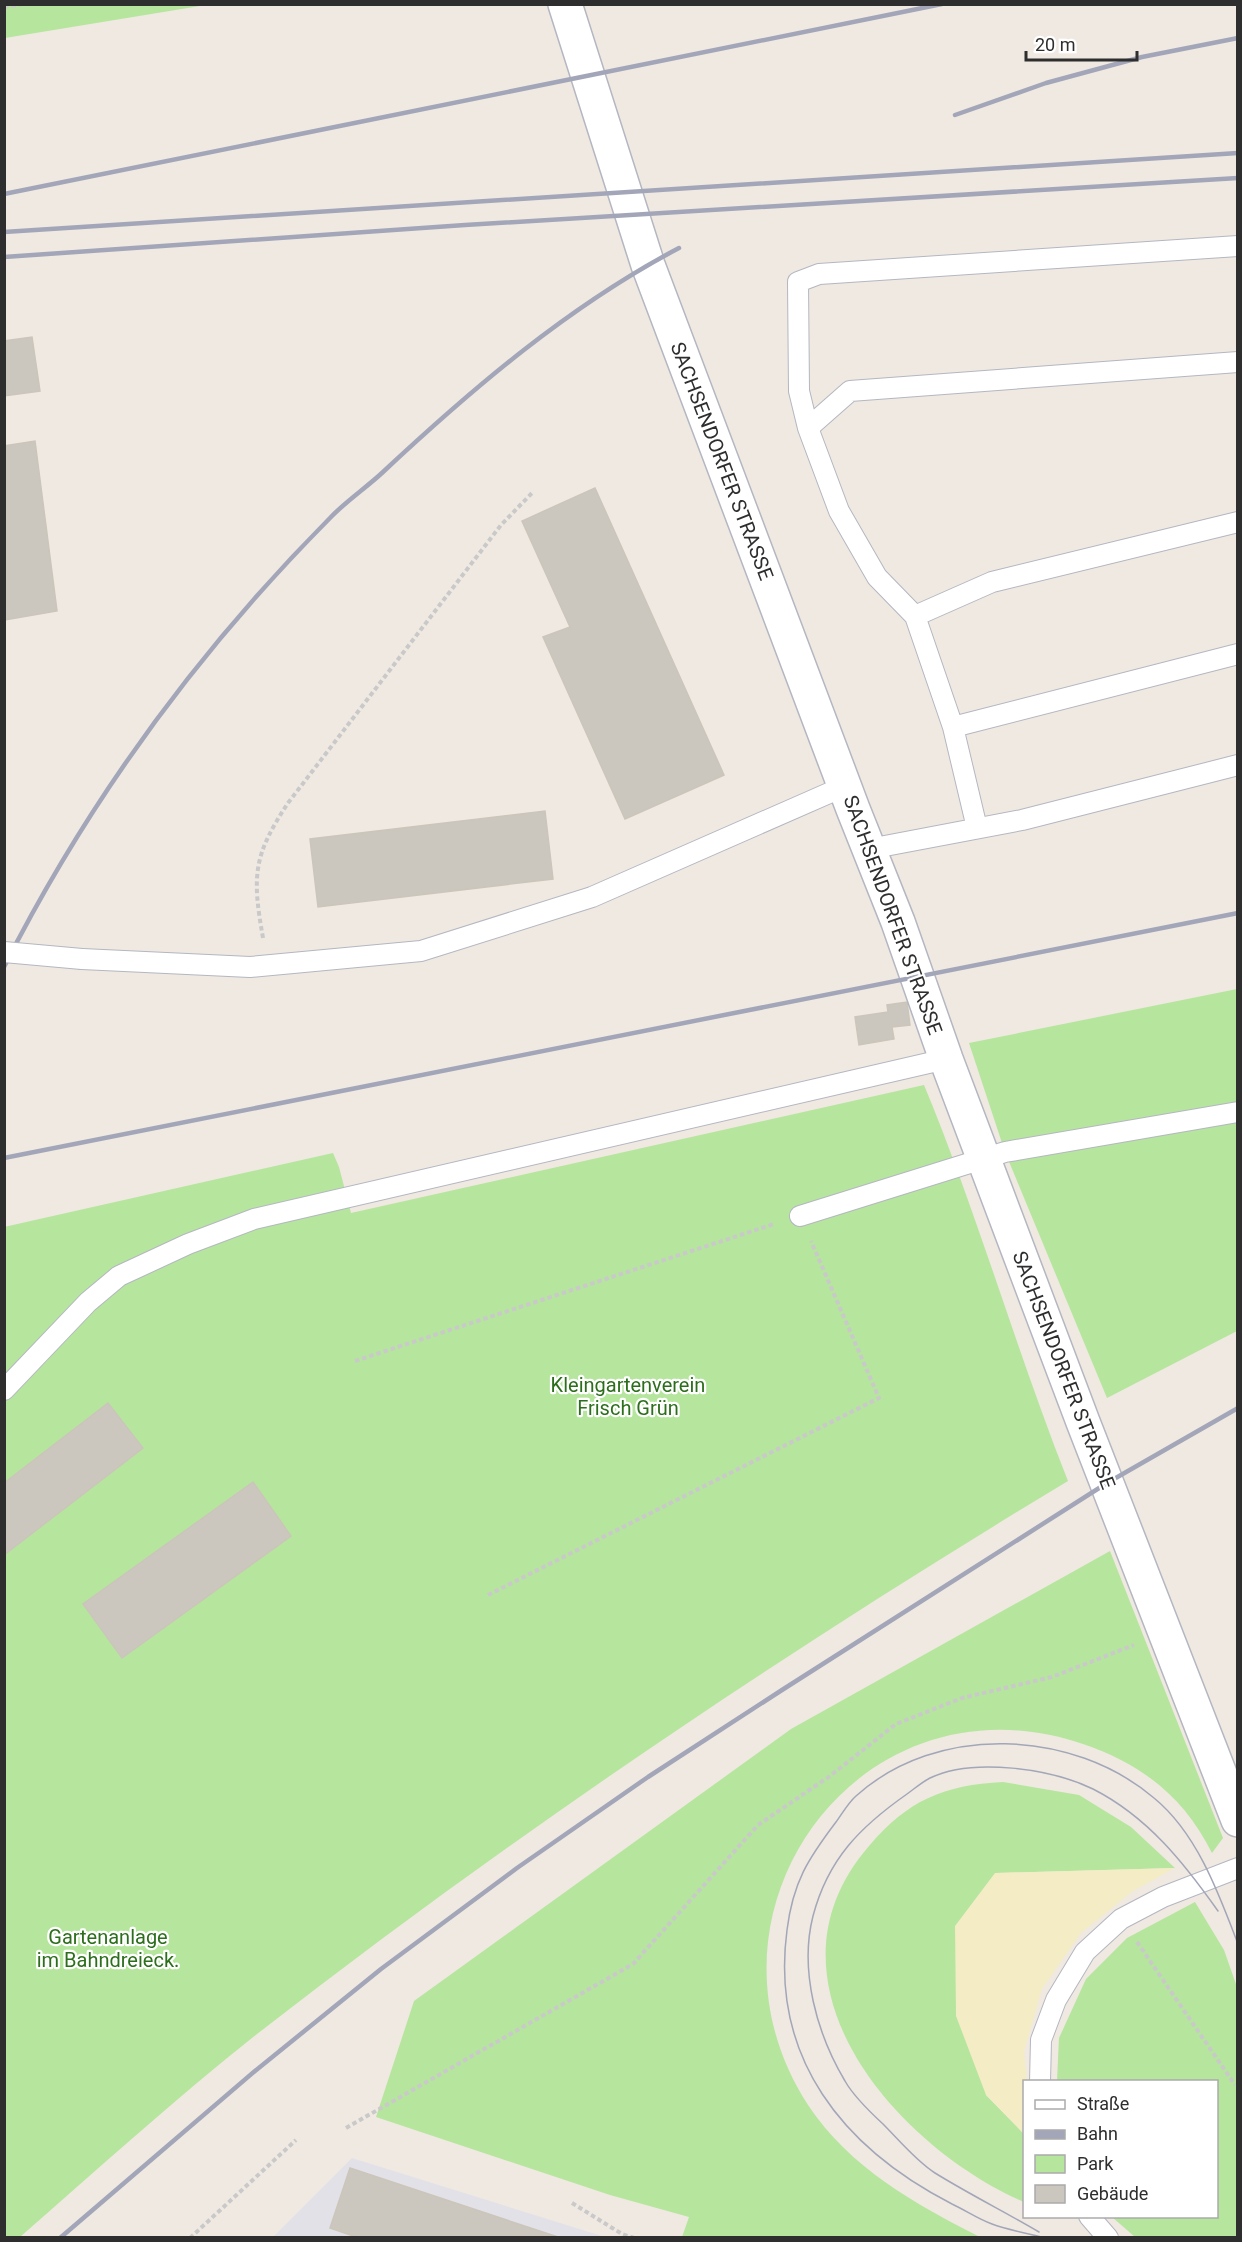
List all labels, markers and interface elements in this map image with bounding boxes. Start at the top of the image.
scale bar [1026,24,1137,62]
text: 20 m [1035,34,1075,55]
street label: SACHSENDORFER STRASSE [665,339,779,583]
street label: SACHSENDORFER STRASSE [838,792,948,1038]
street label: SACHSENDORFER STRASSE [1007,1248,1121,1492]
park label: Kleingartenverein Frisch Grün [551,1373,705,1420]
park label: Gartenanlage im Bahndreieck. [37,1925,179,1972]
legend [1023,2080,1218,2218]
text: Straße [1077,2093,1129,2114]
text: Bahn [1077,2123,1118,2144]
text: Park [1077,2153,1114,2174]
text: Gebäude [1077,2183,1148,2204]

